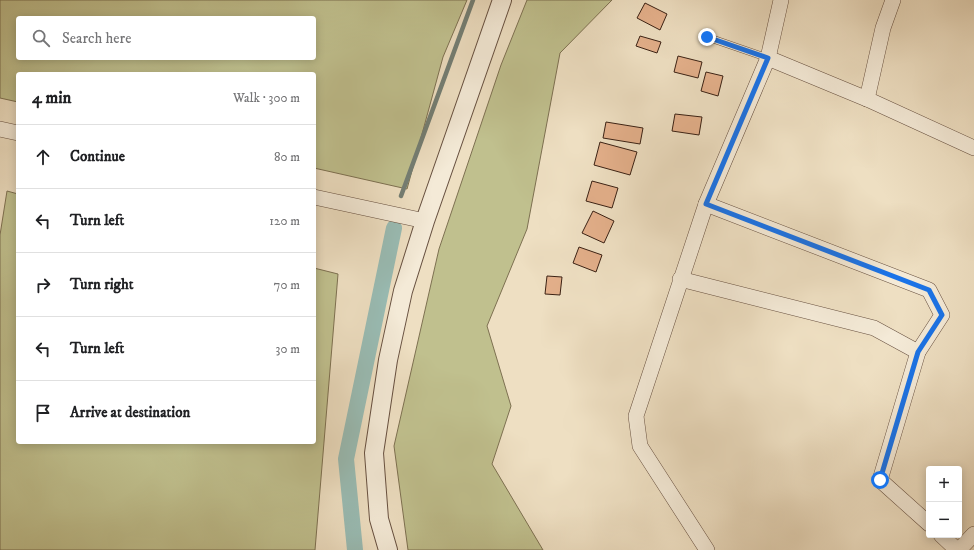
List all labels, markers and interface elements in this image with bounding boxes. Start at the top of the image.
search box [16,16,316,60]
icon: search [30,27,52,49]
route end [698,28,716,46]
text: Search here [62,29,131,48]
text: 4 min [32,87,71,109]
text: Walk · 300 m [233,90,300,106]
icon: ahead [32,146,54,168]
text: Continue [70,147,125,166]
text: 80 m [274,149,300,165]
icon: left [32,210,54,232]
text: Turn left [70,211,124,230]
text: 120 m [269,213,300,229]
icon: right [32,274,54,296]
text: Turn right [70,275,133,294]
text: 70 m [274,277,300,293]
icon: left [32,338,54,360]
text: Turn left [70,339,124,358]
text: 30 m [276,341,300,357]
icon: arrive [32,402,54,424]
text: Arrive at destination [70,403,190,422]
map controls [926,466,962,538]
button: + [926,466,962,502]
route start [871,471,889,489]
button: − [926,502,962,538]

